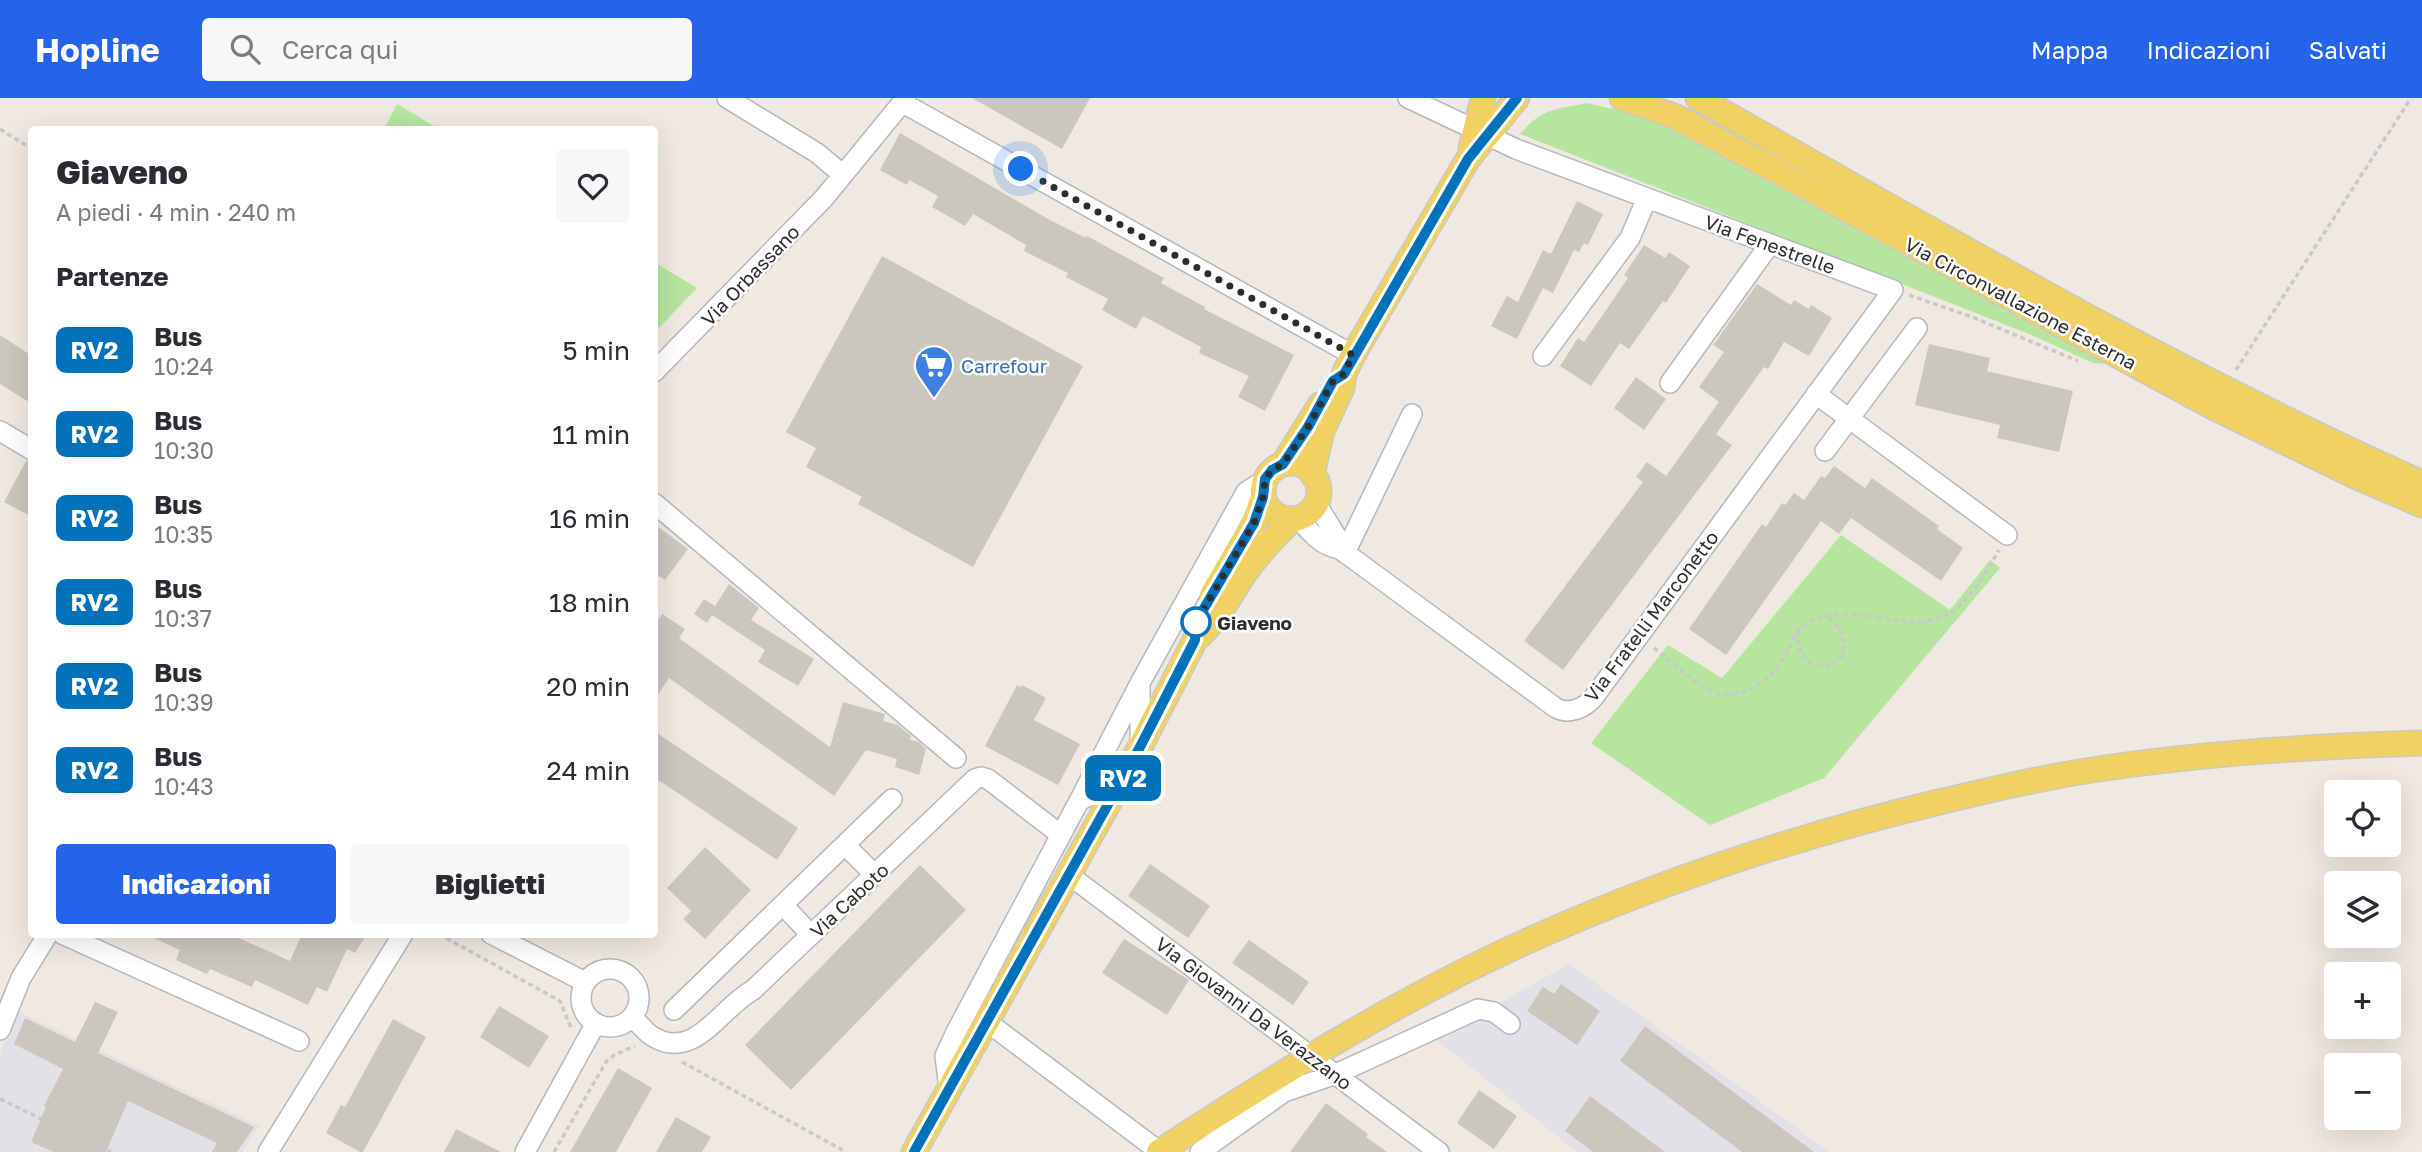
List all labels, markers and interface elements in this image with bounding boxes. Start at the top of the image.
search box [202,18,692,81]
text: Hopline [35,30,160,69]
icon: search [226,30,264,68]
text: Cerca qui [282,34,398,65]
text: Mappa [2031,35,2108,64]
text: Indicazioni [2146,35,2271,64]
text: Salvati [2309,35,2387,64]
button: heart [556,149,630,223]
your location [1003,151,1038,186]
text: Giaveno [56,152,188,191]
text: A piedi · 4 min · 240 m [56,198,296,226]
street label: Via Fenestrelle [1702,210,1838,278]
street label: Via Orbassano [696,220,804,330]
street label: Via Circonvallazione Esterna [1901,232,2141,374]
text: Partenze [56,261,169,292]
text: Bus [154,321,202,352]
text: RV2 [71,335,118,364]
text: 5 min [562,335,630,366]
supermarket icon: Carrefour [913,344,955,399]
text: 10:24 [154,352,214,380]
place label: Carrefour [961,354,1048,377]
text: Bus [154,405,202,436]
text: RV2 [71,419,118,448]
text: 11 min [552,419,630,450]
text: 10:30 [154,436,214,464]
text: Bus [154,489,202,520]
text: RV2 [71,503,118,532]
text: 16 min [549,503,630,534]
text: 10:35 [154,520,213,548]
street label: Via Fratelli Marconetto [1579,526,1723,706]
text: Bus [154,573,202,604]
text: RV2 [71,587,118,616]
text: 18 min [549,587,630,618]
text: 10:37 [154,604,212,632]
marker: Giaveno [1181,607,1211,637]
place label: Giaveno [1217,611,1292,634]
text: Bus [154,657,202,688]
text: RV2 [71,671,118,700]
text: 20 min [546,671,630,702]
text: 10:39 [154,688,214,716]
text: Bus [154,741,202,772]
text: RV2 [71,755,118,784]
text: 24 min [547,755,630,786]
line badge: RV2 [1083,755,1163,801]
text: RV2 [1099,763,1147,792]
text: 10:43 [154,772,214,800]
map controls [2324,780,2401,1130]
button: locate [2324,780,2401,857]
button: Indicazioni [56,844,336,924]
button: Biglietti [350,844,630,924]
street label: Via Caboto [805,858,893,942]
button: layers [2324,871,2401,948]
street label: Via Giovanni Da Verazzano [1151,932,1357,1094]
button: + [2324,962,2401,1039]
button: − [2324,1053,2401,1130]

